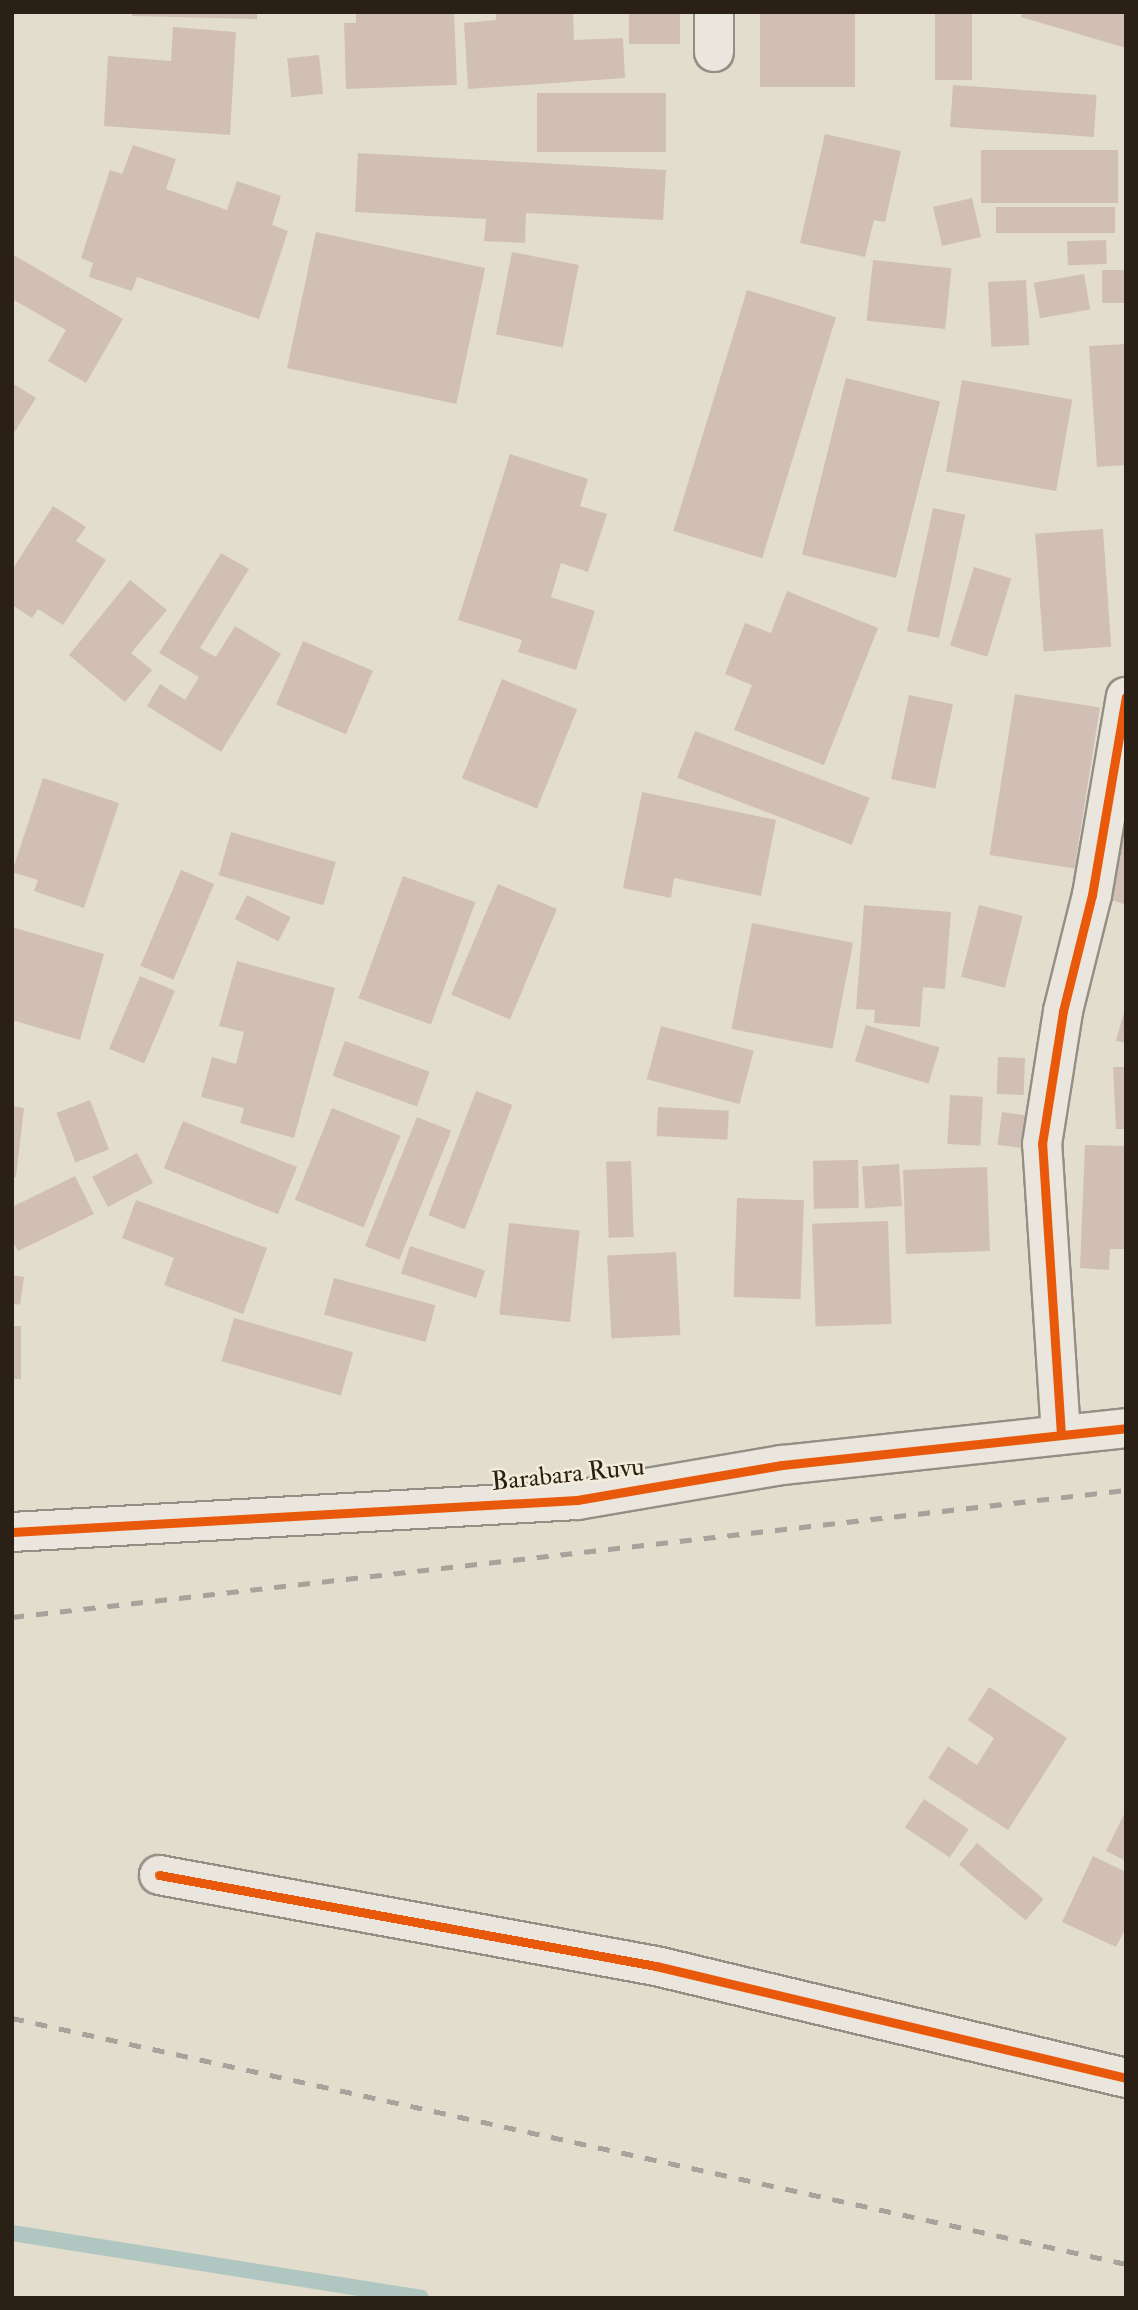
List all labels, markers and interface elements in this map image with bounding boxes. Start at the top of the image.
street label: Barabara Ruvu [490,1451,646,1499]

